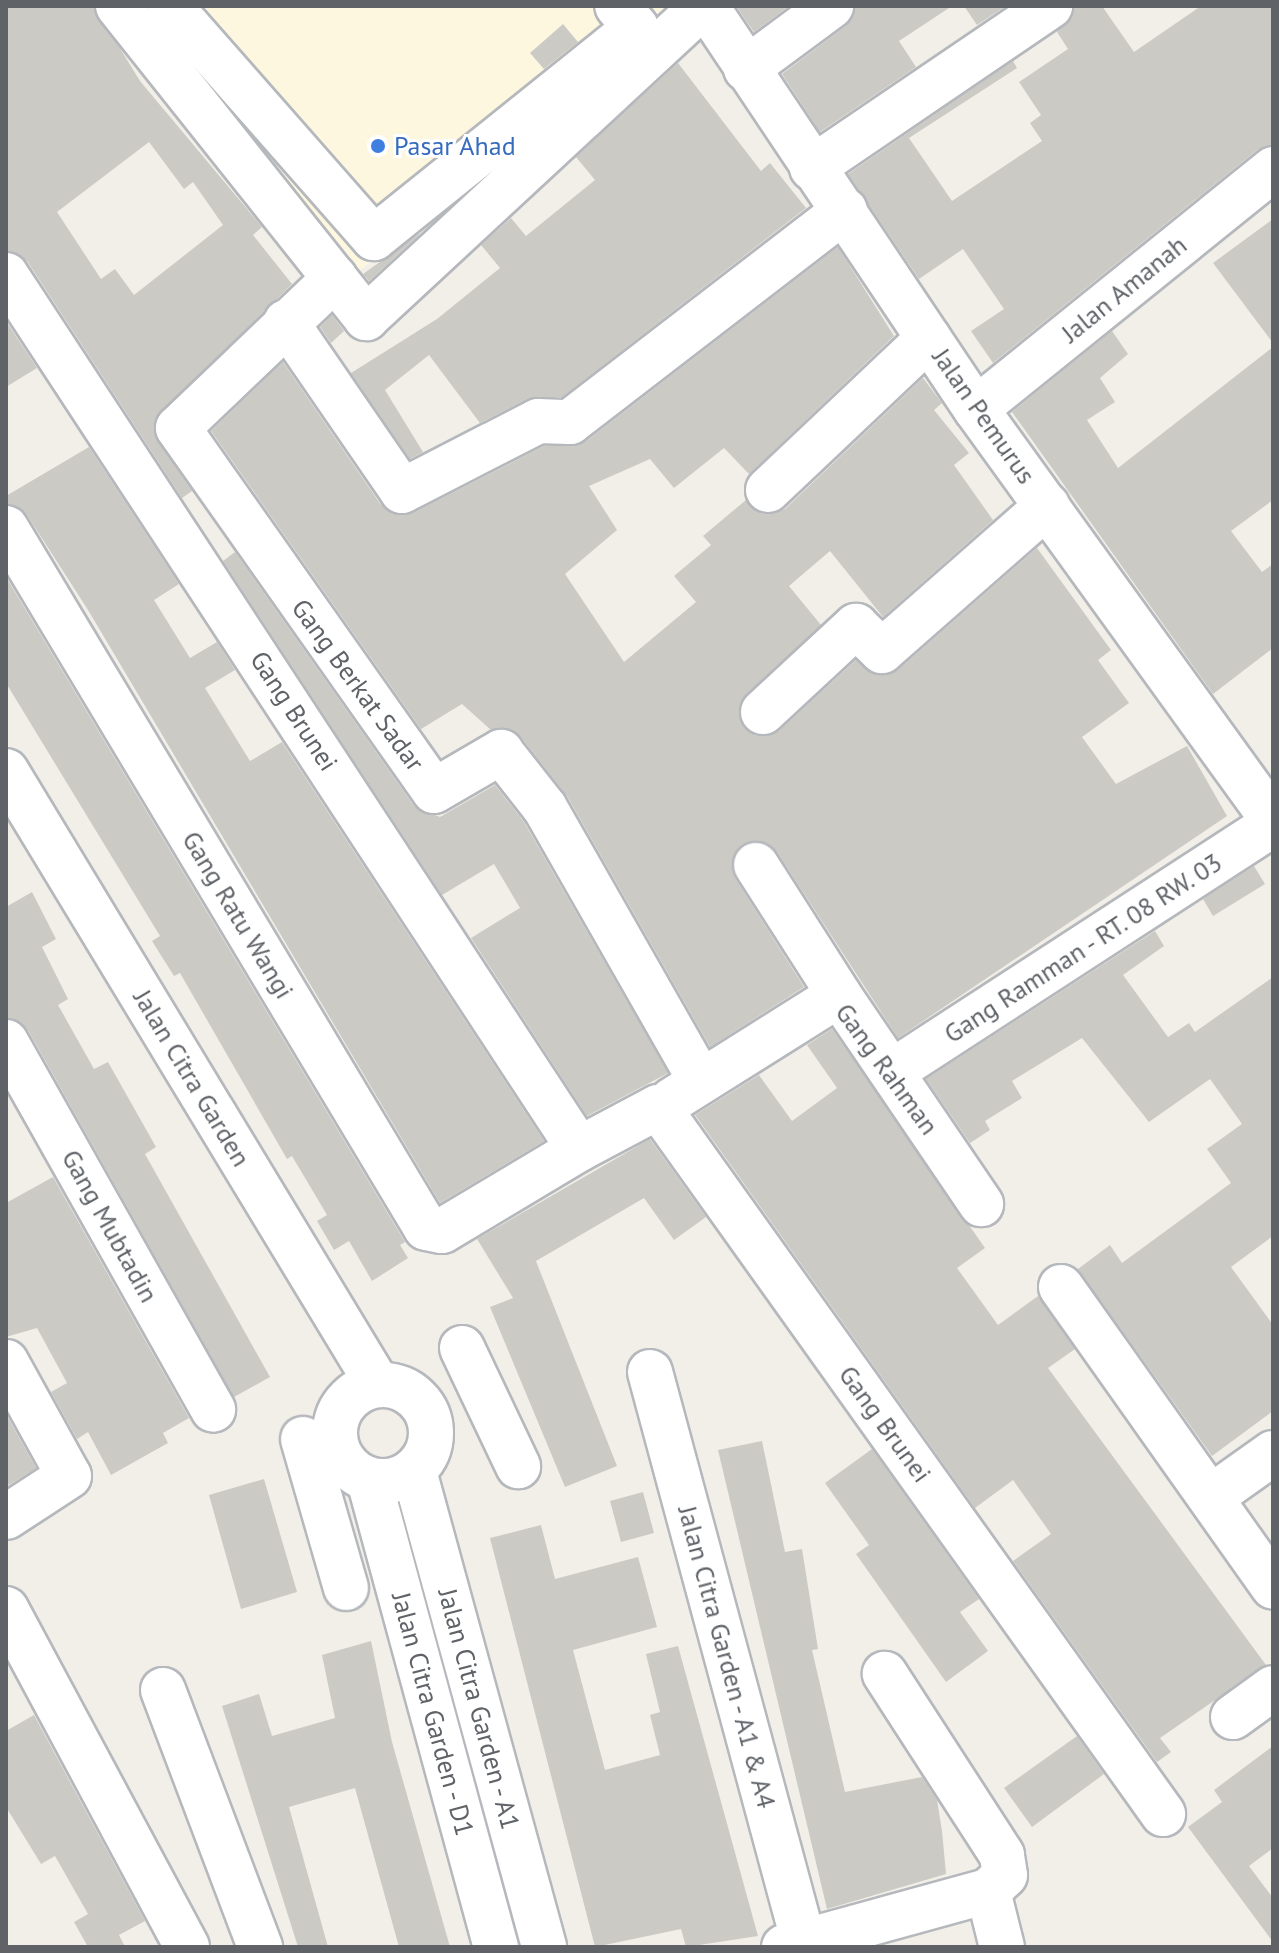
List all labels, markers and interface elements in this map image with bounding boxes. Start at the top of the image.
place label: Pasar Ahad [394,130,516,162]
marker: Pasar Ahad [369,137,387,155]
street label: Jalan Amanah [1055,229,1193,349]
street label: Jalan Pemurus [926,342,1042,490]
street label: Gang Berkat Sadar [285,593,431,777]
street label: Gang Brunei [244,645,344,777]
street label: Gang Ratu Wangi [176,825,300,1005]
street label: Gang Ramman - RT. 08 RW. 03 [935,844,1231,1052]
street label: Jalan Citra Garden [127,984,257,1172]
street label: Gang Rahman [829,997,945,1141]
street label: Gang Mubtadin [55,1144,165,1308]
street label: Gang Brunei [832,1360,938,1488]
street label: Jalan Citra Garden - A1 & A4 [671,1500,783,1814]
street label: Jalan Citra Garden - A1 [431,1583,527,1835]
street label: Jalan Citra Garden - D1 [385,1587,481,1841]

